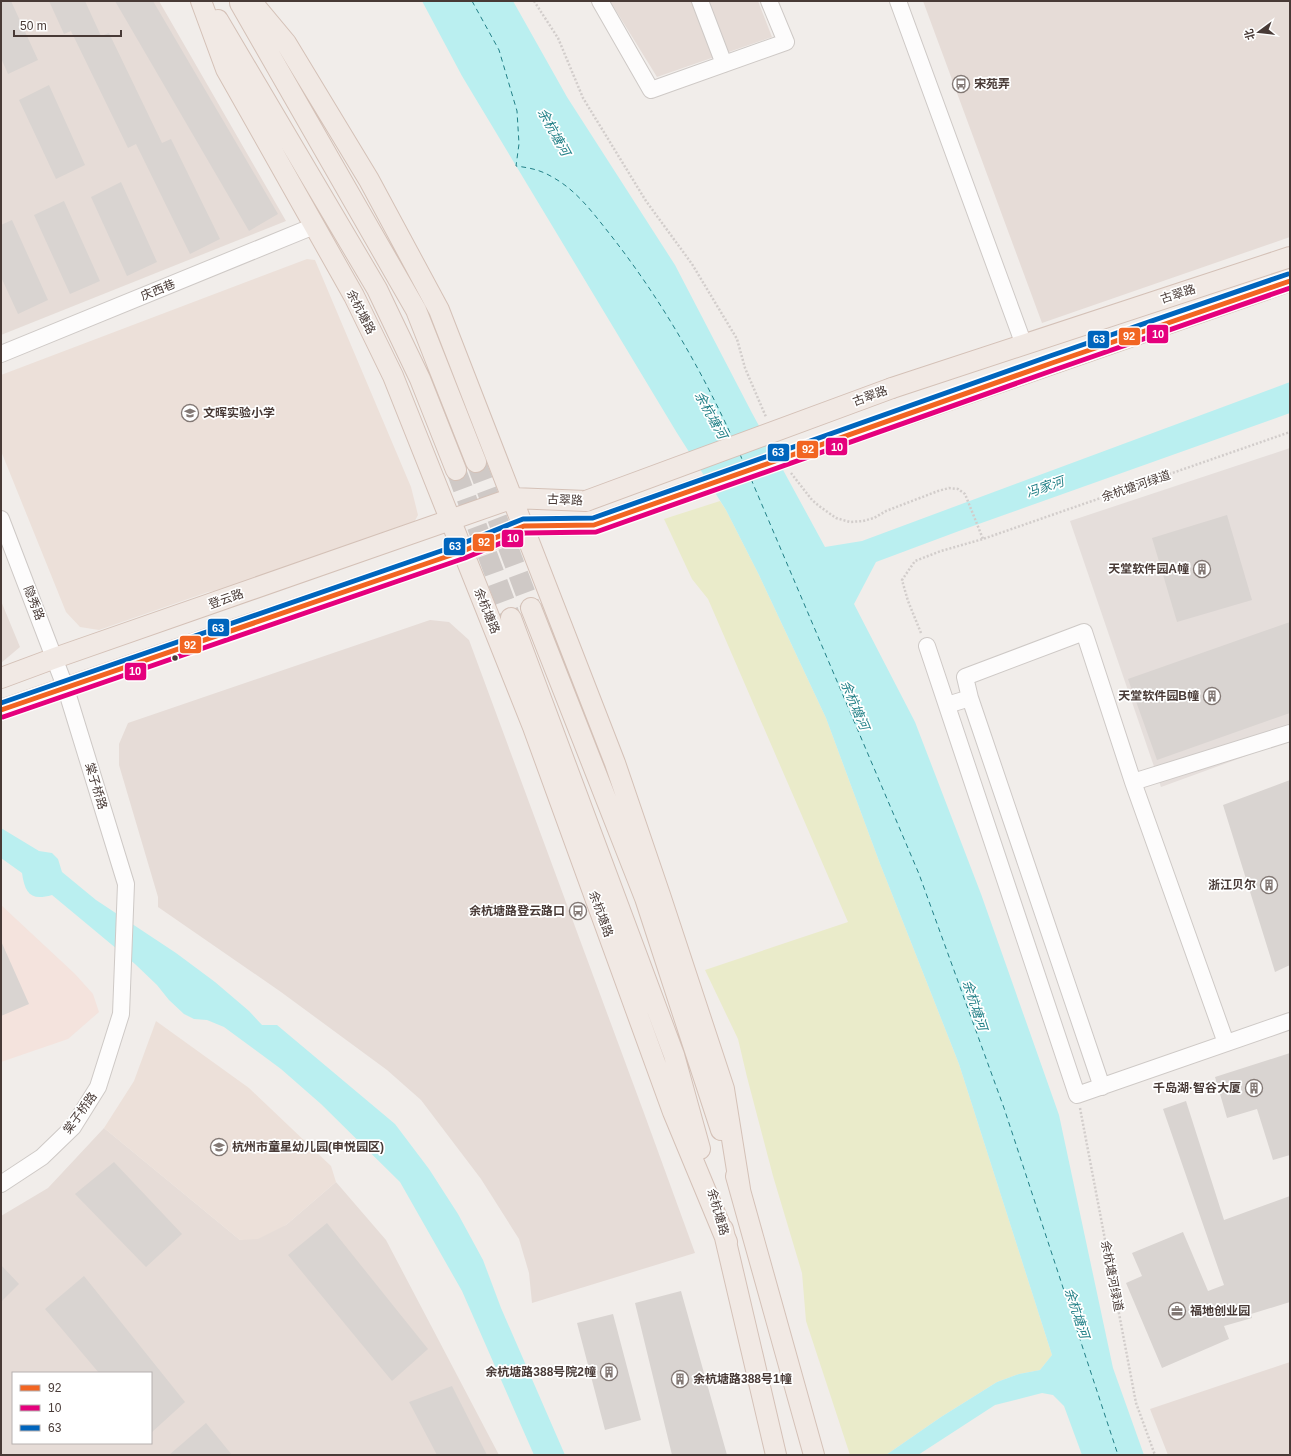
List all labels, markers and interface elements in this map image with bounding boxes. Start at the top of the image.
scale bar [14,12,121,38]
north arrow [1239,12,1279,52]
text: 50 m [20,19,47,33]
text: 北 [1242,28,1257,41]
bus stop icon: 宋苑弄 [951,74,971,94]
place label: 宋苑弄 [974,77,1010,91]
water label: 余杭塘河 [535,106,575,161]
street label: 庆西巷 [139,277,177,303]
street label: 古翠路 [1159,282,1197,306]
street label: 余杭塘路 [344,287,378,337]
line badge: 10 [1146,324,1169,344]
line badge: 92 [1118,327,1141,346]
text: 10 [1152,328,1164,340]
line badge: 63 [1087,330,1110,349]
text: 92 [1123,330,1135,342]
text: 63 [1093,333,1105,345]
street label: 古翠路 [851,383,889,409]
water label: 余杭塘河 [692,389,732,444]
school or university icon: 文晖实验小学 [180,403,200,423]
place label: 文晖实验小学 [203,406,275,420]
line badge: 10 [825,437,848,456]
line badge: 92 [796,440,819,459]
text: 10 [831,441,843,453]
line badge: 63 [767,443,790,462]
text: 92 [802,443,814,455]
text: 63 [772,446,784,458]
street label: 余杭塘河绿道 [1100,468,1172,504]
water label: 冯家河 [1024,473,1069,500]
street label: 古翠路 [547,492,583,508]
line badge: 10 [501,529,524,548]
text: 10 [507,532,519,544]
line badge: 92 [472,533,495,552]
text: 92 [478,536,490,548]
line badge: 63 [443,537,466,556]
text: 63 [449,540,461,552]
building icon: 天堂软件园A幢 [1192,559,1212,579]
place label: 天堂软件园A幢 [1108,562,1189,576]
street label: 隐秀路 [21,584,47,622]
street label: 余杭塘路 [472,586,502,636]
street label: 登云路 [207,587,245,611]
line badge: 63 [207,618,230,637]
text: 63 [212,622,224,634]
line badge: 92 [179,635,202,654]
text: 92 [184,639,196,651]
unlabelled marker [170,653,180,663]
line badge: 10 [124,662,147,681]
text: 10 [129,665,141,677]
water label: 余杭塘河 [838,678,873,735]
building icon: 天堂软件园B幢 [1202,686,1222,706]
place label: 天堂软件园B幢 [1118,689,1199,703]
street label: 棠子桥路 [82,761,110,811]
building icon: 浙江贝尔 [1259,875,1279,895]
place label: 浙江贝尔 [1208,878,1256,892]
street label: 余杭塘路 [586,889,616,939]
bus stop icon: 余杭塘路登云路口 [568,901,588,921]
place label: 余杭塘路登云路口 [469,904,565,918]
water label: 余杭塘河 [960,978,991,1035]
building icon: 千岛湖·智谷大厦 [1244,1078,1264,1098]
place label: 千岛湖·智谷大厦 [1153,1081,1241,1095]
street label: 棠子桥路 [60,1089,100,1137]
school or university icon: 杭州市童星幼儿园(申悦园区) [209,1137,229,1157]
place label: 杭州市童星幼儿园(申悦园区) [232,1140,384,1154]
street label: 余杭塘路 [705,1187,731,1237]
street label: 余杭塘河绿道 [1098,1239,1126,1313]
water label: 余杭塘河 [1062,1286,1093,1343]
office icon: 福地创业园 [1167,1301,1187,1321]
place label: 福地创业园 [1190,1304,1250,1318]
building icon: 余杭塘路388号院2幢 [599,1362,619,1382]
place label: 余杭塘路388号院2幢 [485,1365,596,1379]
building icon: 余杭塘路388号1幢 [670,1369,690,1389]
legend [12,1372,152,1444]
place label: 余杭塘路388号1幢 [693,1372,792,1386]
text: 92 [48,1381,62,1395]
text: 10 [48,1401,62,1415]
text: 63 [48,1421,62,1435]

